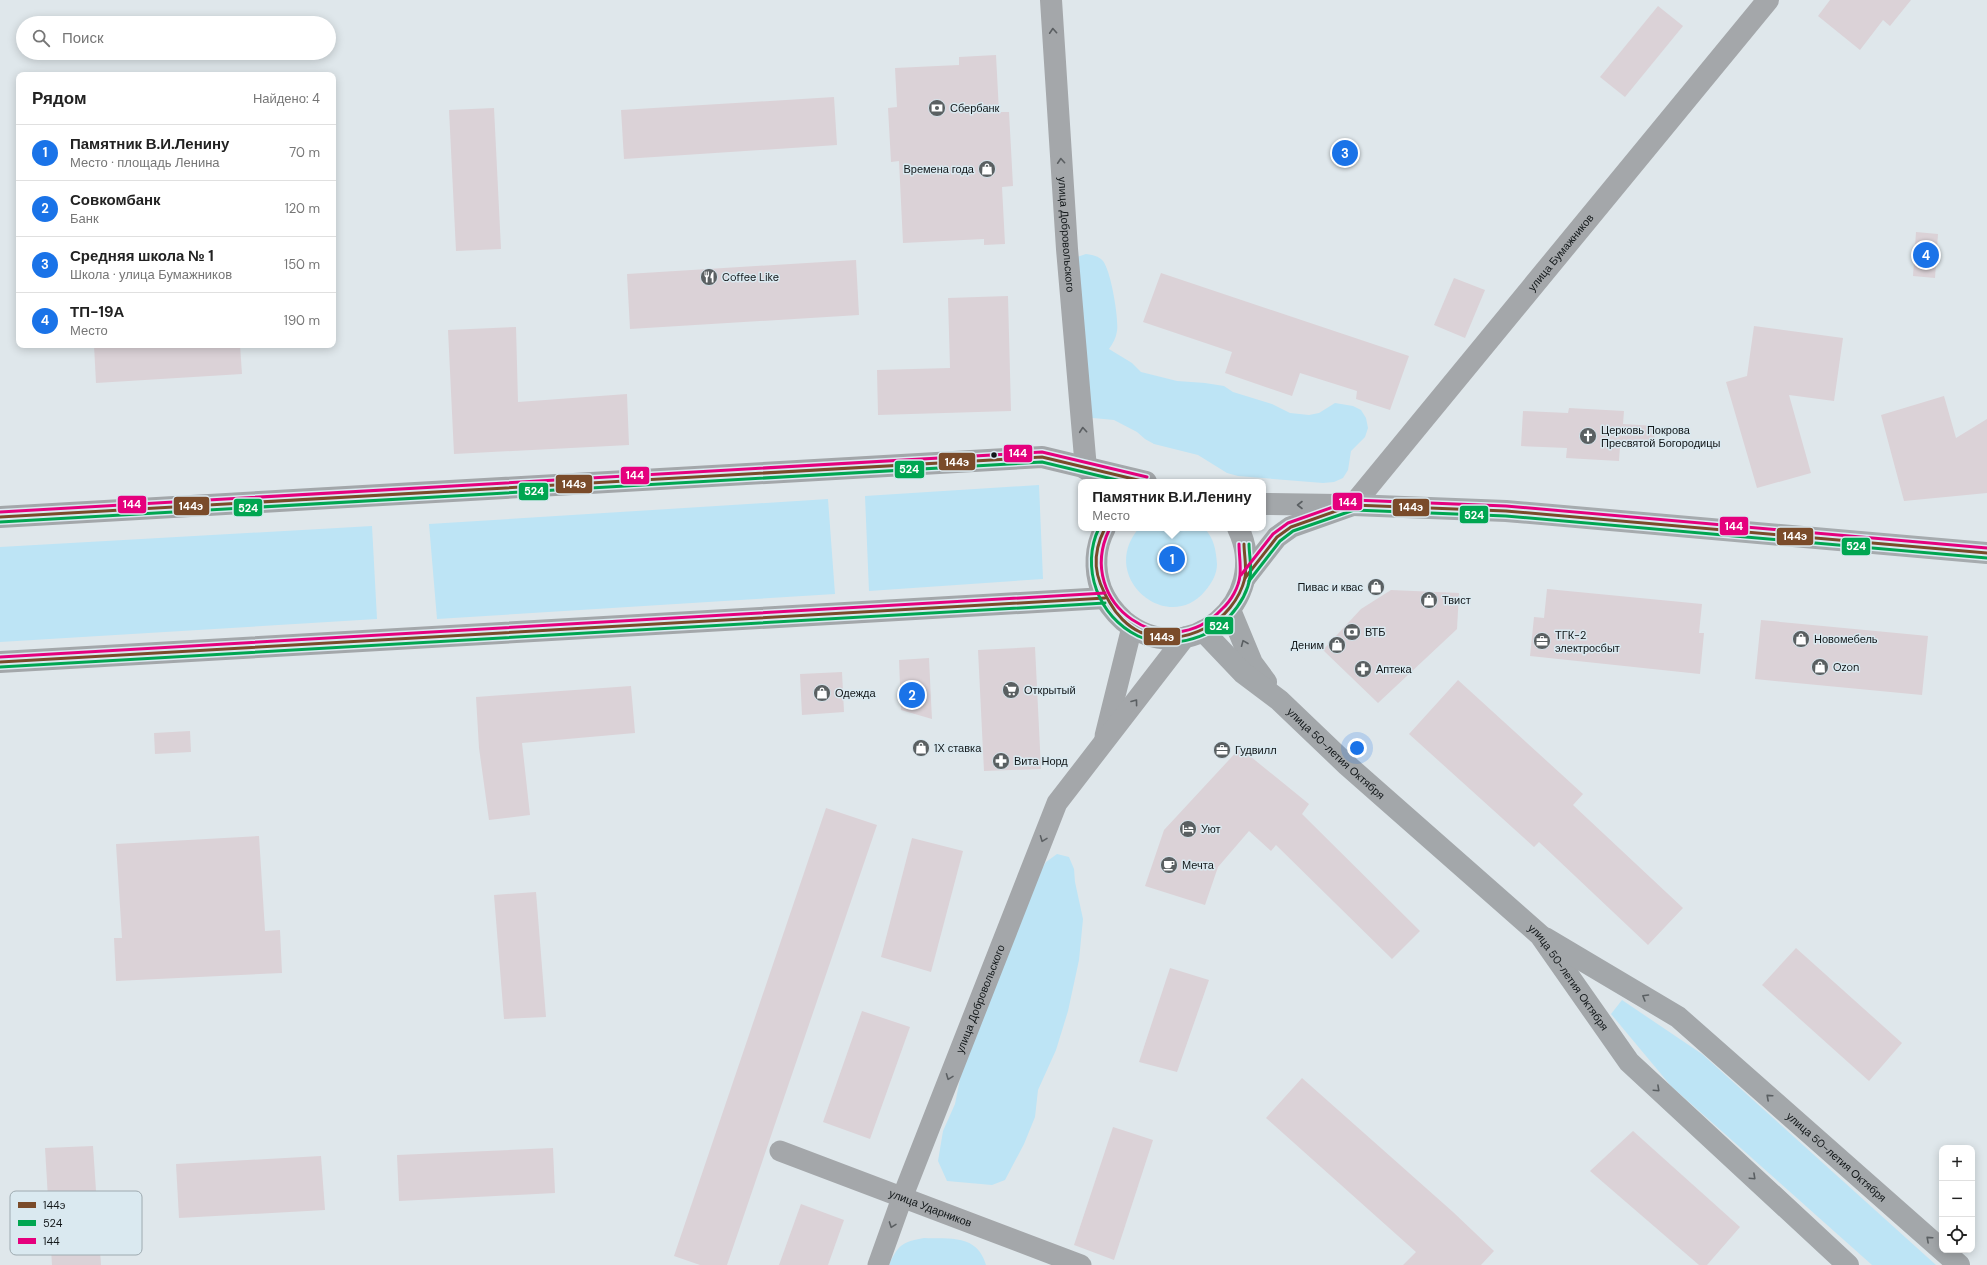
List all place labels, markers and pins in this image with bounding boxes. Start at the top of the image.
bank icon: Сбербанк [927,98,947,118]
place label: Сбербанк [950,101,1000,115]
pin: 3 [1332,138,1358,168]
shop icon: Времена года [977,159,997,179]
place label: Времена года [903,162,975,176]
pin: 4 [1913,240,1939,270]
restaurant icon: Coffee Like [699,267,719,287]
place label: Coffee Like [722,270,779,284]
place label: Церковь Покрова Пресвятой Богородицы [1601,423,1721,450]
church icon: Церковь Покрова Пресвятой Богородицы [1578,426,1598,446]
unlabelled marker [989,450,999,460]
pin: 1 [1159,544,1185,574]
shop icon: Пивас и квас [1366,577,1386,597]
place label: Пивас и квас [1297,580,1363,594]
shop icon: Твист [1419,590,1439,610]
place label: Твист [1442,593,1471,607]
bank icon: ВТБ [1342,622,1362,642]
place label: ВТБ [1365,625,1386,639]
place label: ТГК-2 электросбыт [1555,628,1620,655]
shop icon: Новомебель [1791,629,1811,649]
office icon: ТГК-2 электросбыт [1532,631,1552,651]
place label: Новомебель [1814,632,1878,646]
shop icon: Деним [1327,635,1347,655]
place label: Деним [1291,638,1324,652]
shop icon: Ozon [1810,657,1830,677]
pharmacy icon: Аптека [1353,659,1373,679]
place label: Ozon [1833,660,1859,674]
place label: Аптека [1376,662,1412,676]
pin: 2 [899,680,925,710]
supermarket icon: Открытый [1001,680,1021,700]
shop icon: Одежда [812,683,832,703]
place label: Открытый [1024,683,1076,697]
place label: Одежда [835,686,877,700]
shop icon: 1Х ставка [911,738,931,758]
office icon: Гудвилл [1212,740,1232,760]
place label: 1Х ставка [934,741,982,755]
place label: Гудвилл [1235,743,1277,757]
pharmacy icon: Вита Норд [991,751,1011,771]
place label: Вита Норд [1014,754,1068,768]
hotel icon: Уют [1178,819,1198,839]
place label: Уют [1201,822,1221,836]
cafe icon: Мечта [1159,855,1179,875]
place label: Мечта [1182,858,1215,872]

